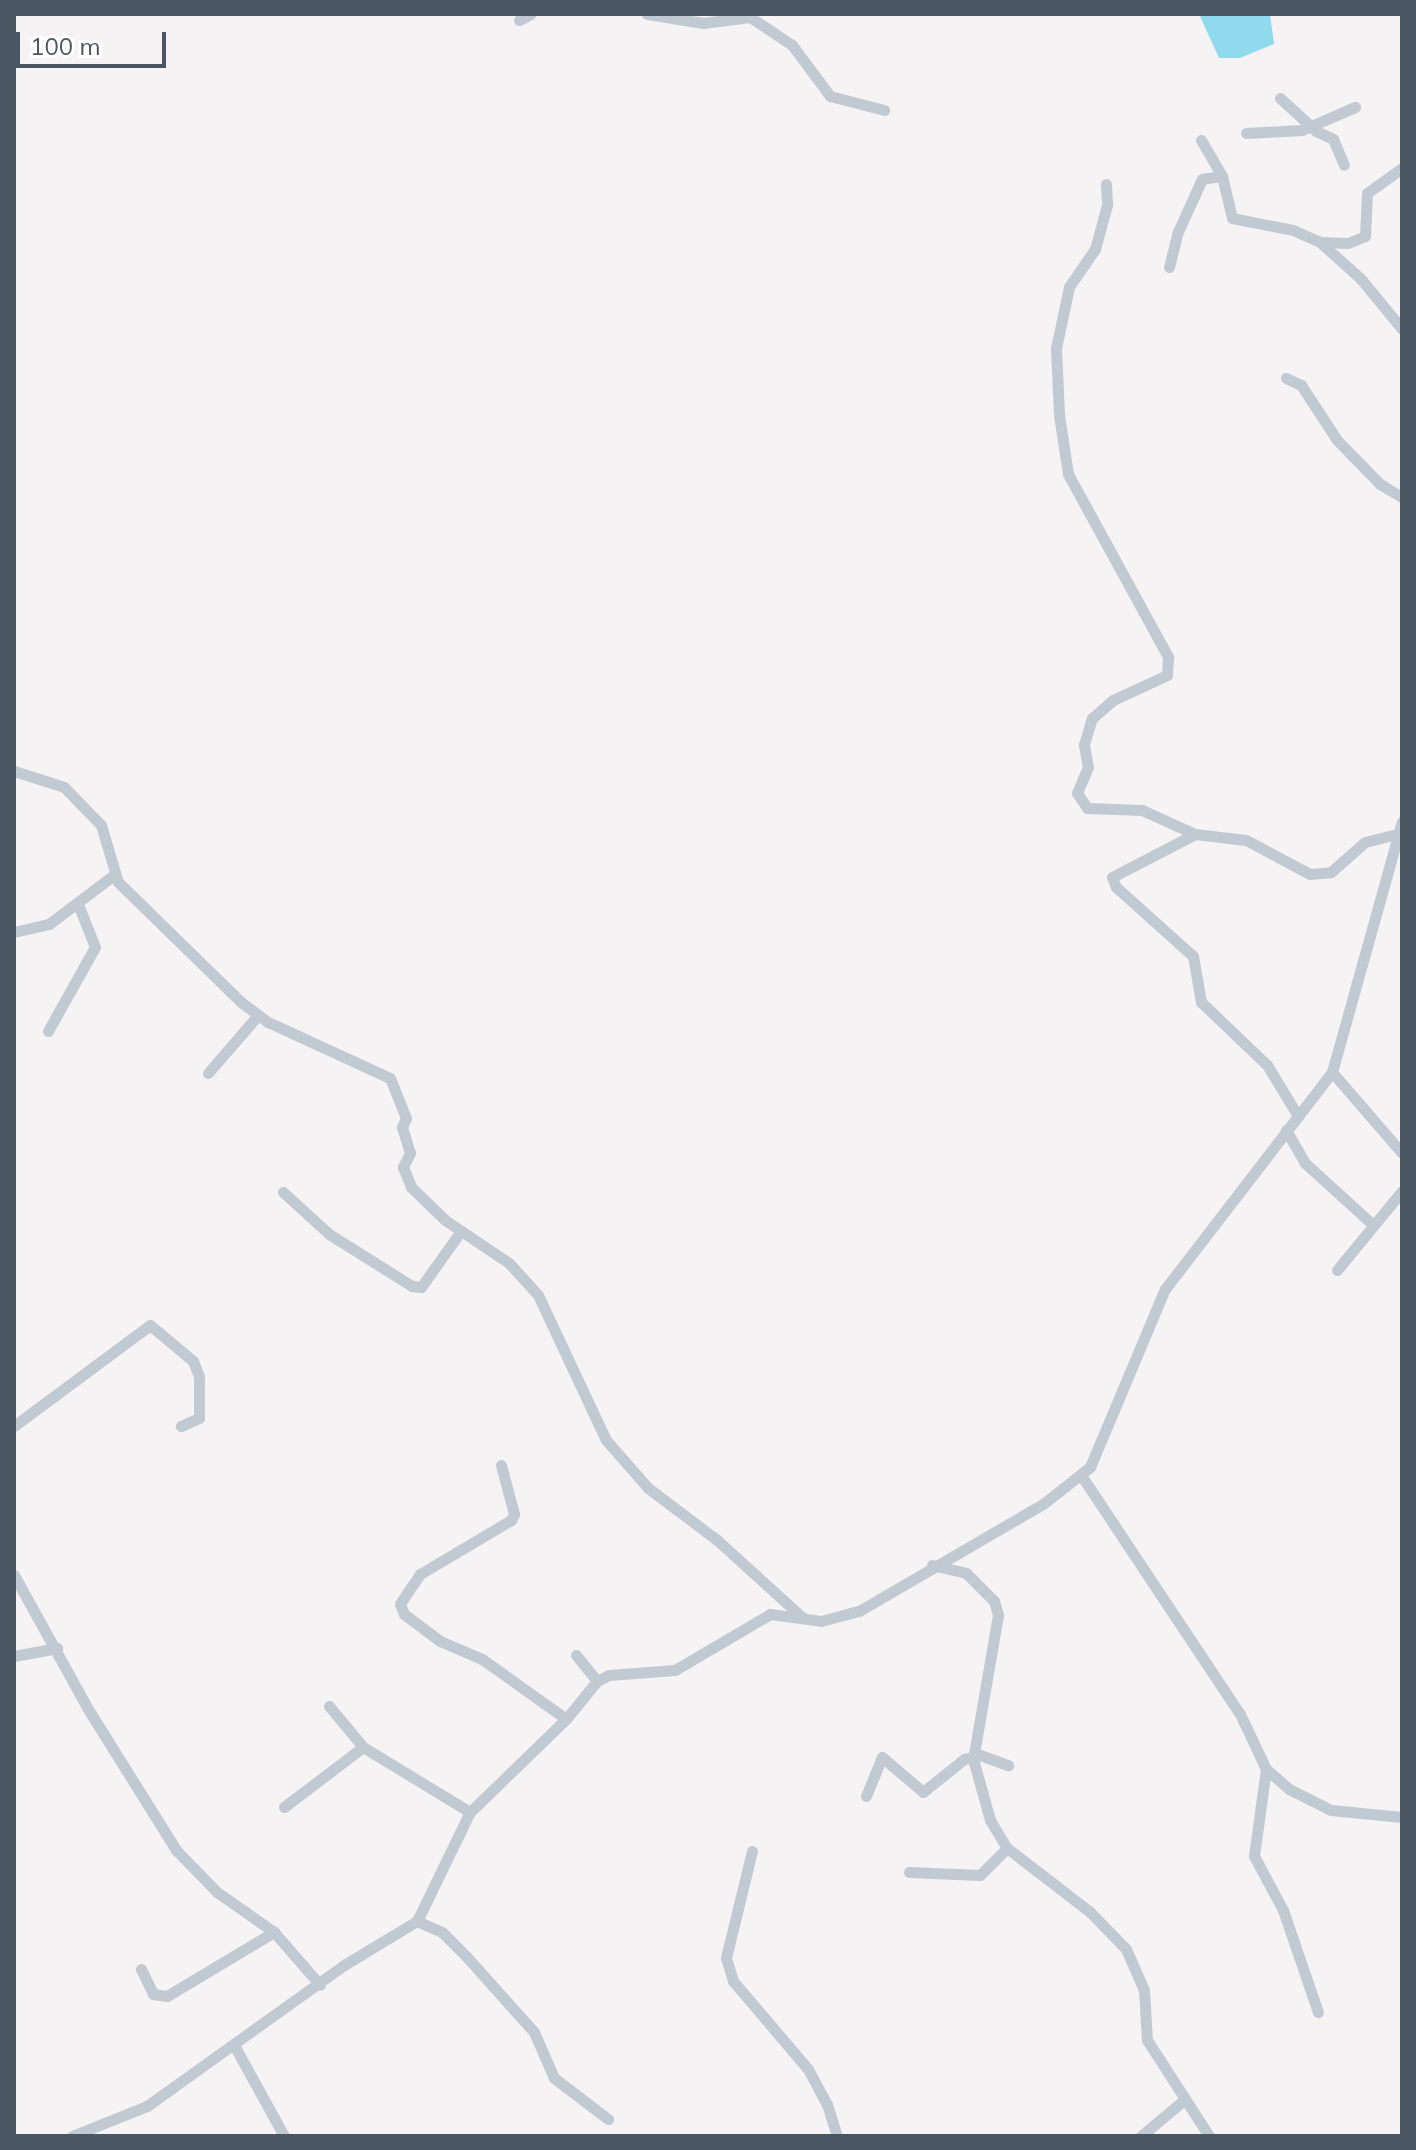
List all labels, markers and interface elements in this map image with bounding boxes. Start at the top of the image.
scale bar [20,16,170,66]
text: 100 m [30,31,101,61]

